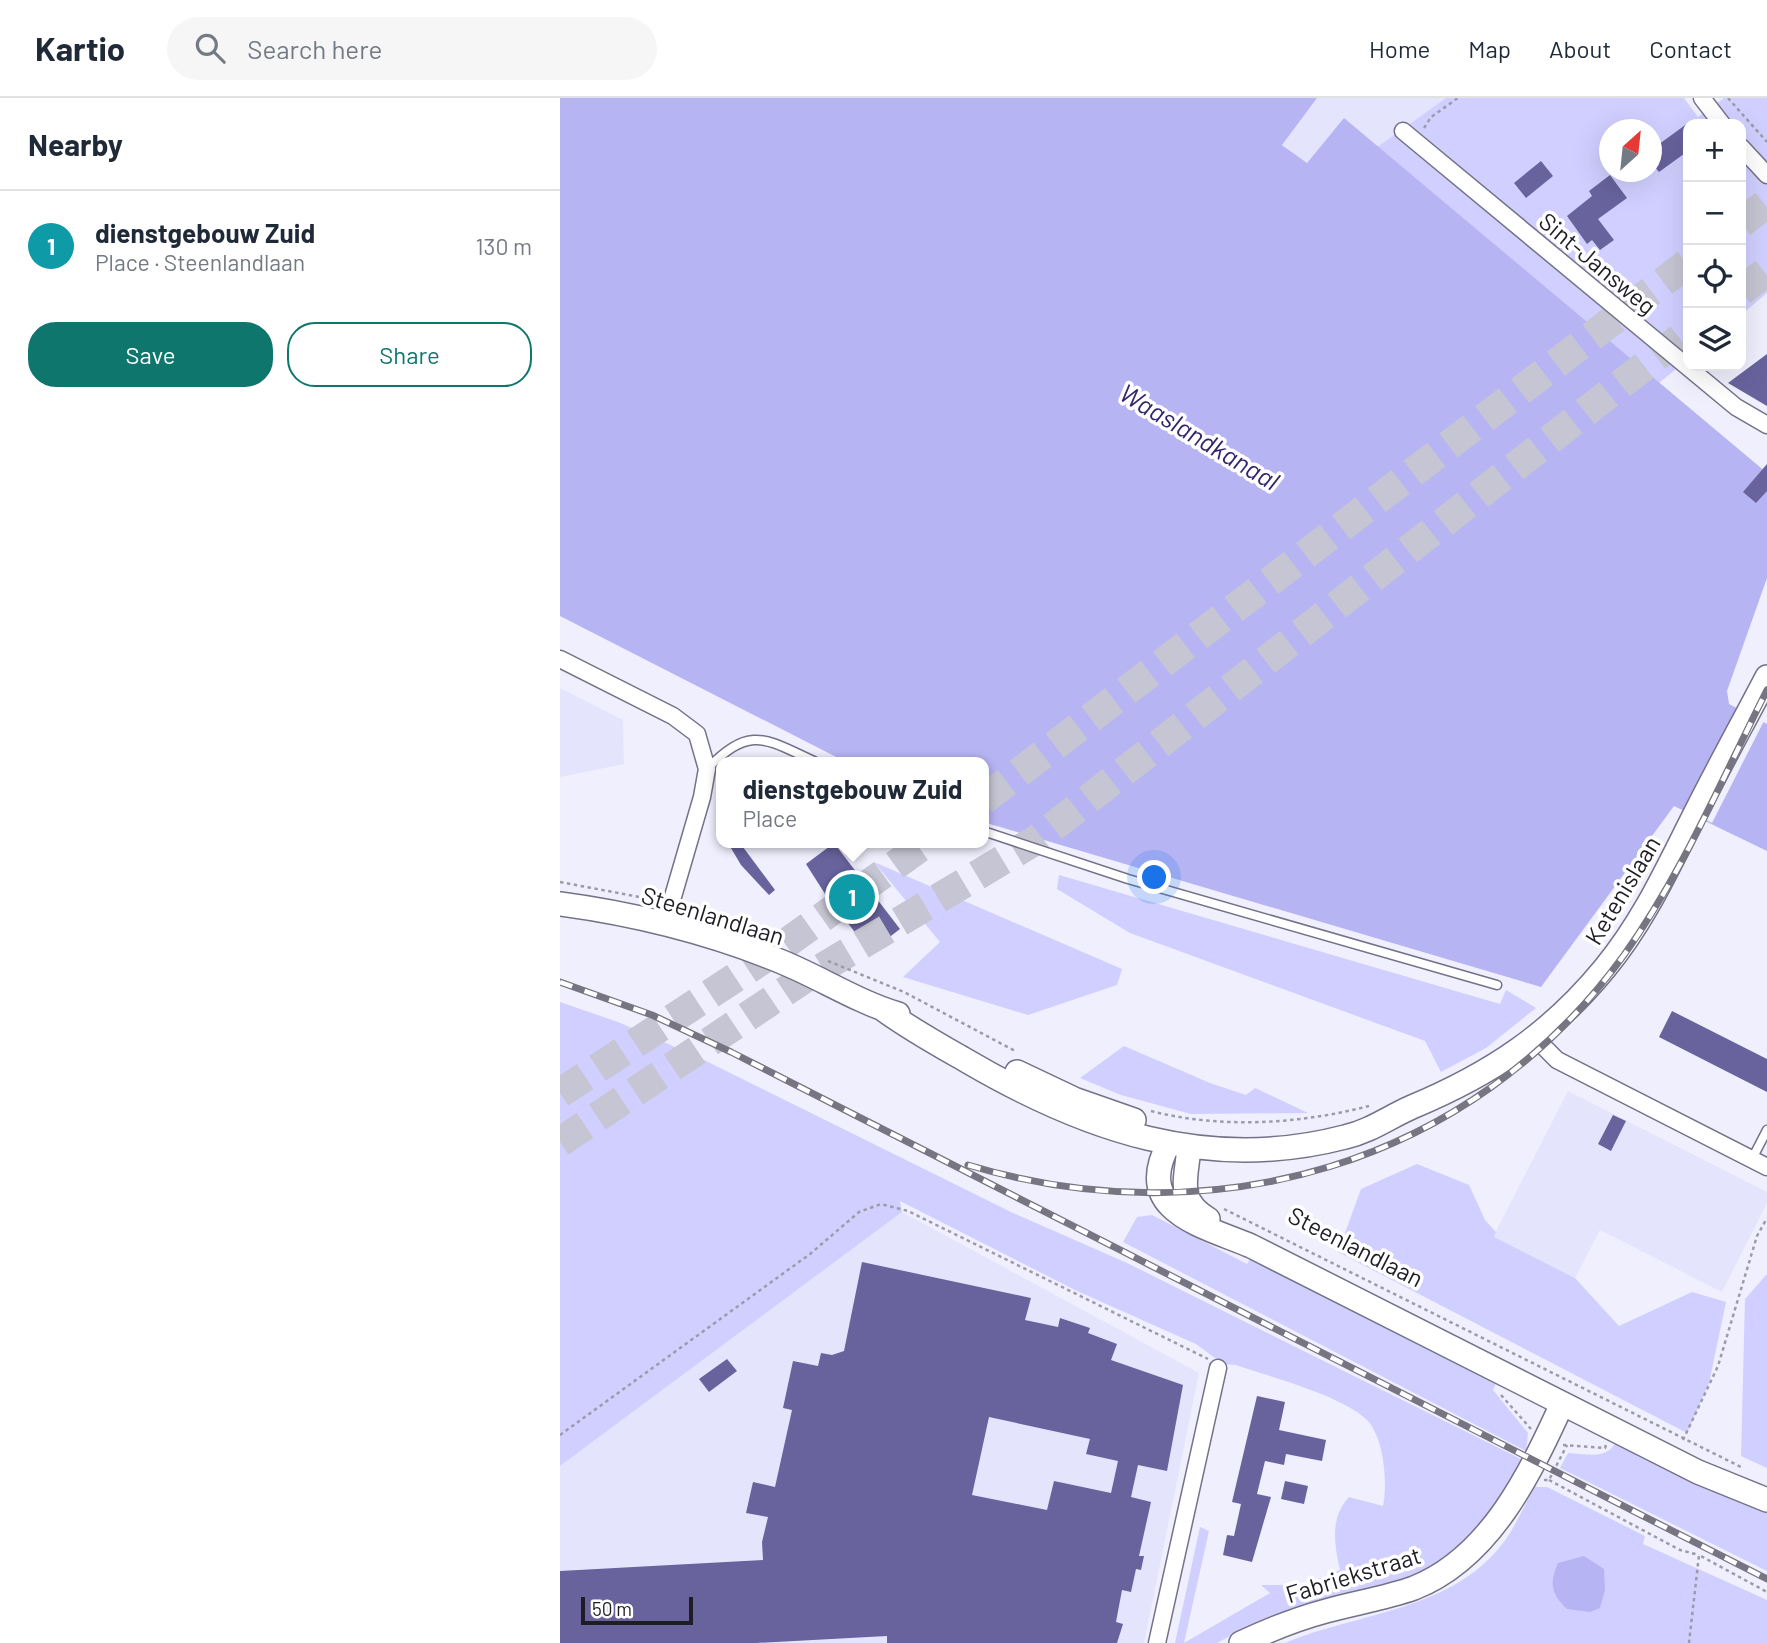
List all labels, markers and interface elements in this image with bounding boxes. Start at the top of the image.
search box [167,17,657,80]
text: Kartio [35,28,125,68]
icon: search [191,29,229,67]
text: Search here [247,33,382,64]
text: Home [1369,34,1430,63]
text: Map [1468,34,1511,63]
text: About [1549,34,1611,63]
text: Contact [1649,34,1732,63]
north arrow [1599,119,1662,182]
map controls [1683,119,1746,371]
button: + [1683,119,1746,182]
text: Nearby [28,126,123,162]
button: − [1683,182,1746,245]
street label: Sint-Jansweg [1534,206,1662,320]
text: dienstgebouw Zuid [95,217,315,248]
text: 1 [47,232,55,260]
text: 130 m [475,232,532,260]
button: locate [1683,245,1746,308]
text: Place · Steenlandlaan [95,248,305,276]
button: layers [1683,308,1746,371]
button: Save [28,322,273,387]
button: Share [287,322,532,387]
water label: Waaslandkanaal [1115,376,1285,496]
popup [716,757,989,848]
text: dienstgebouw Zuid [742,773,963,804]
text: Place [742,804,797,832]
street label: Ketenislaan [1578,830,1666,950]
your location [1137,860,1171,894]
pin: 1 [829,871,875,923]
street label: Steenlandlaan [638,880,788,950]
street label: Steenlandlaan [1284,1200,1428,1292]
street label: Fabriekstraat [1282,1540,1424,1608]
scale bar [581,1594,693,1626]
text: 50 m [592,1597,632,1620]

